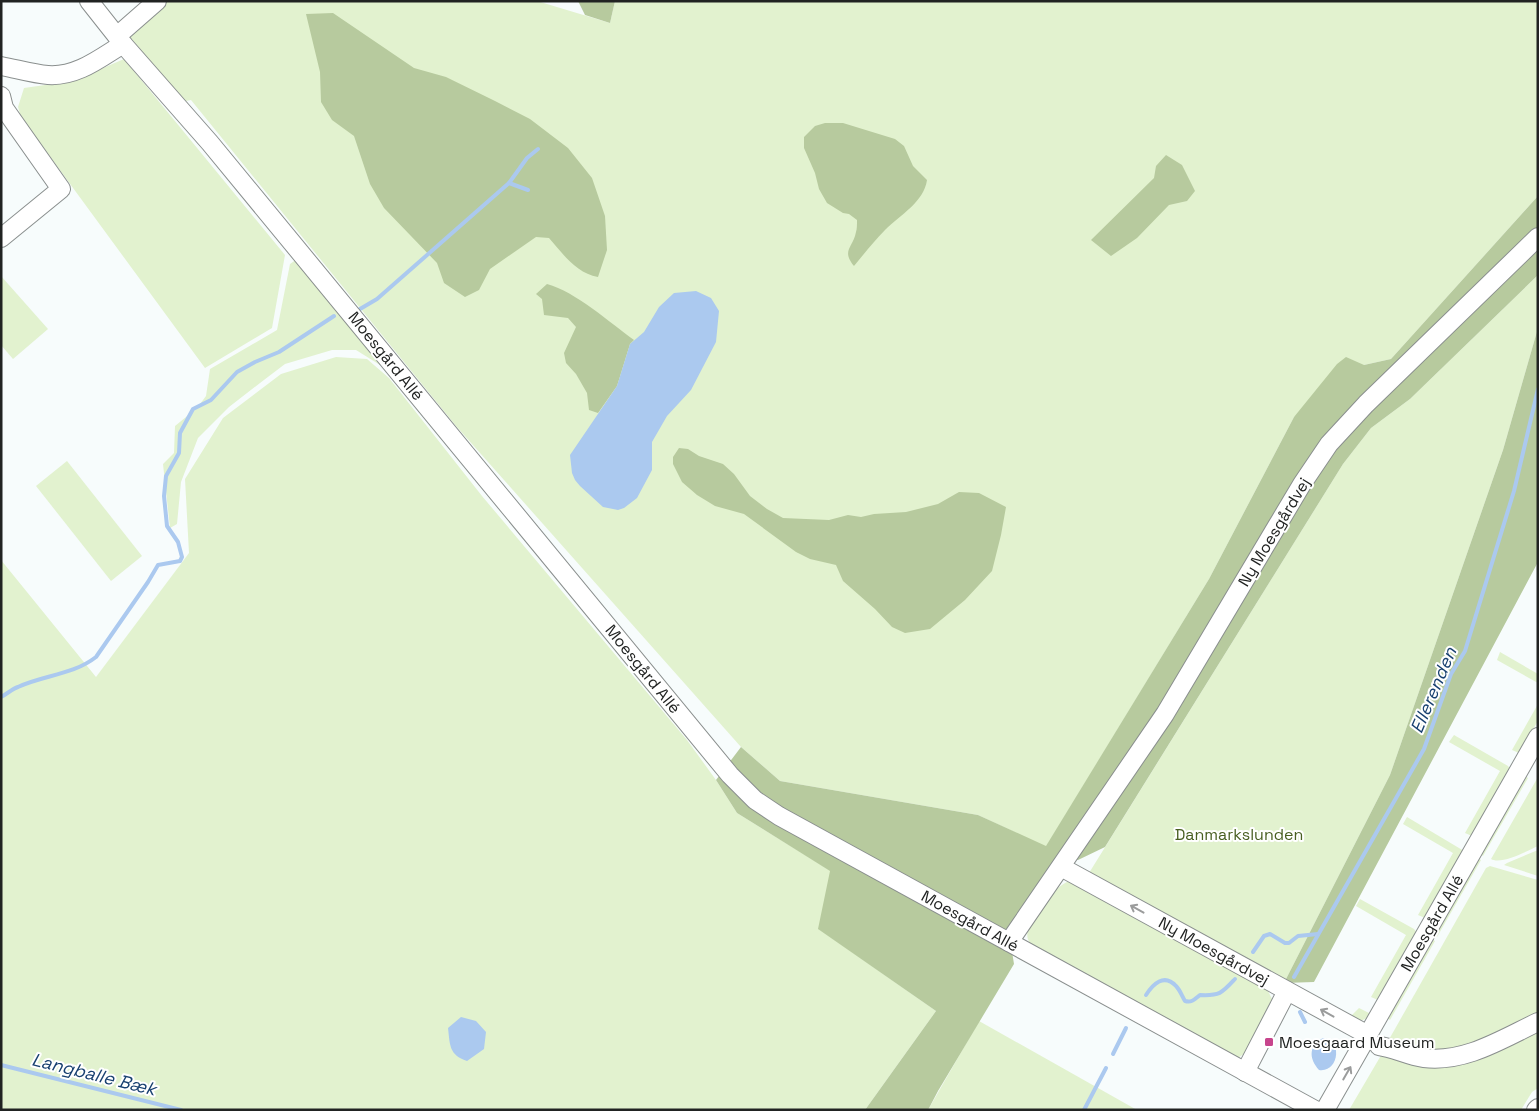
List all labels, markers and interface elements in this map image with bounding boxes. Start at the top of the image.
street label: Moesgård Allé [344,307,428,405]
street label: Ny Moesgårdvej [1233,474,1315,590]
street label: Moesgård Allé [601,620,685,718]
water label: Ellerenden [1405,643,1462,736]
park label: Danmarkslunden [1175,824,1303,845]
street label: Moesgård Allé [1396,871,1468,975]
street label: Moesgård Allé [917,886,1023,956]
one-way arrow [1130,903,1145,913]
street label: Ny Moesgårdvej [1155,912,1273,990]
one-way arrow [1320,1008,1335,1018]
place label: Moesgaard Museum [1279,1032,1435,1053]
marker: Moesgaard Museum [1263,1036,1275,1048]
water label: Langballe Bæk [30,1047,161,1101]
one-way arrow [1342,1066,1352,1080]

